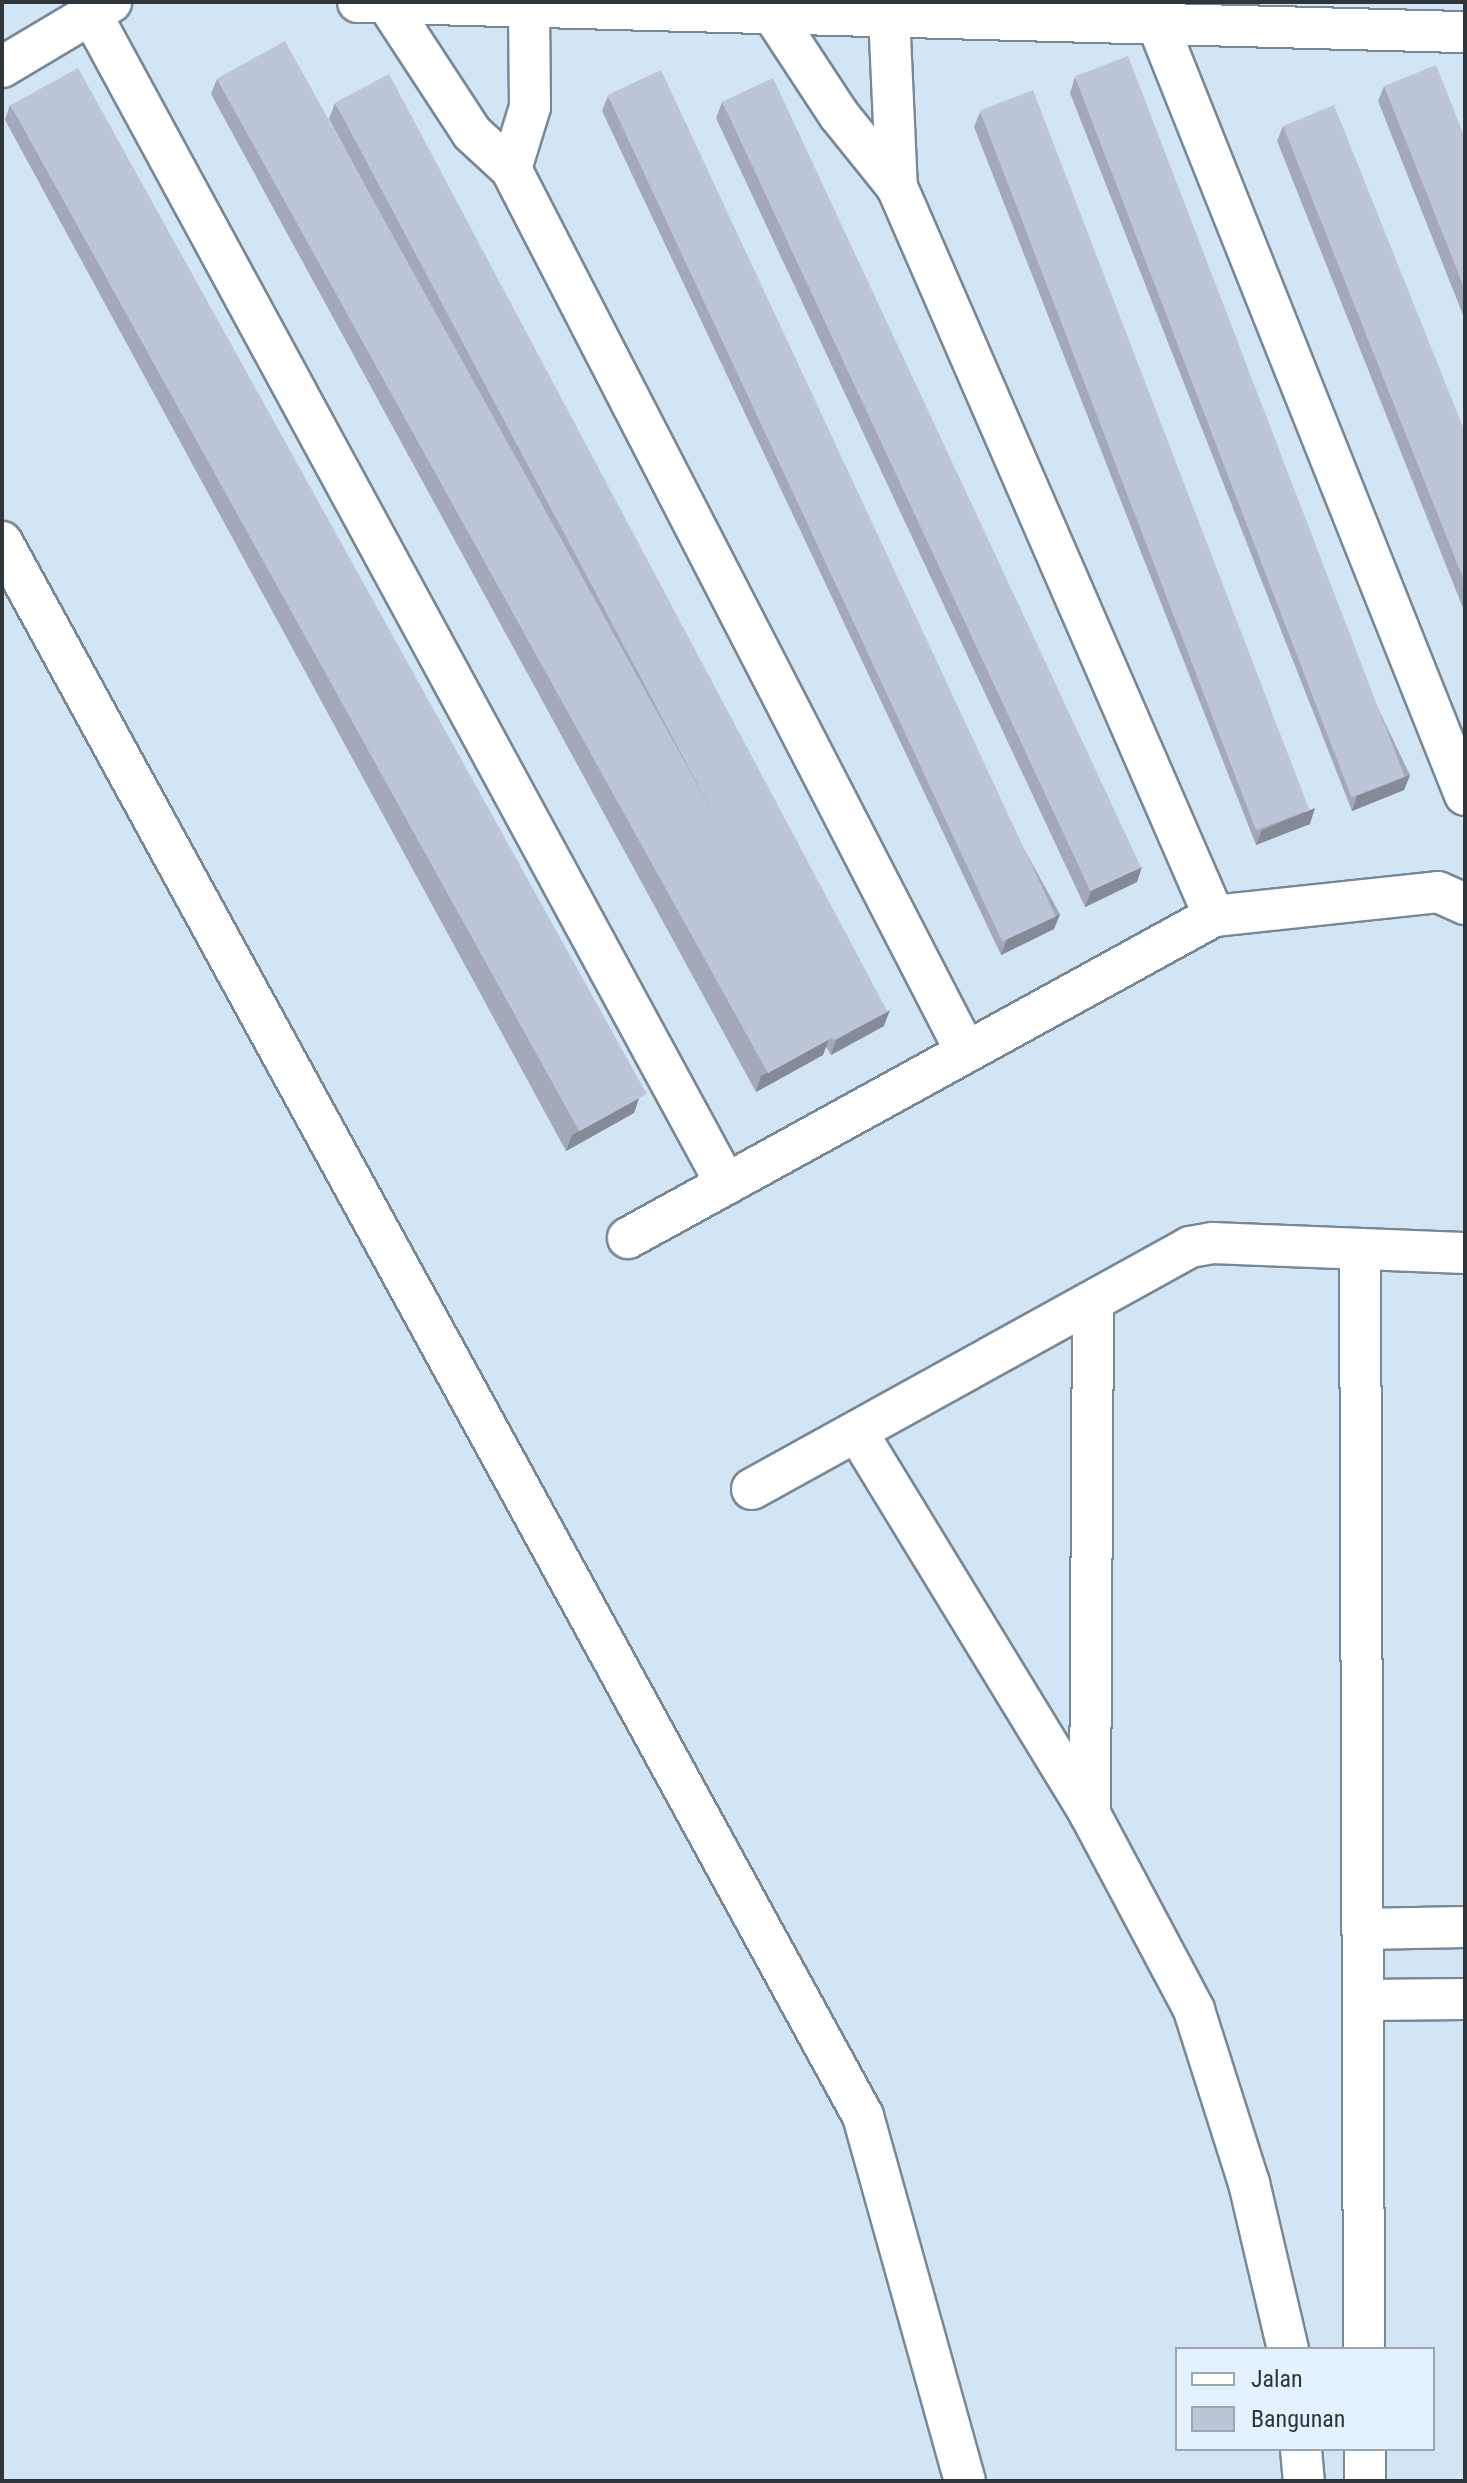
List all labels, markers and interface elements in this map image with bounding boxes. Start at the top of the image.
legend [1175,2347,1435,2451]
text: Jalan [1251,2365,1303,2393]
text: Bangunan [1251,2405,1345,2433]

